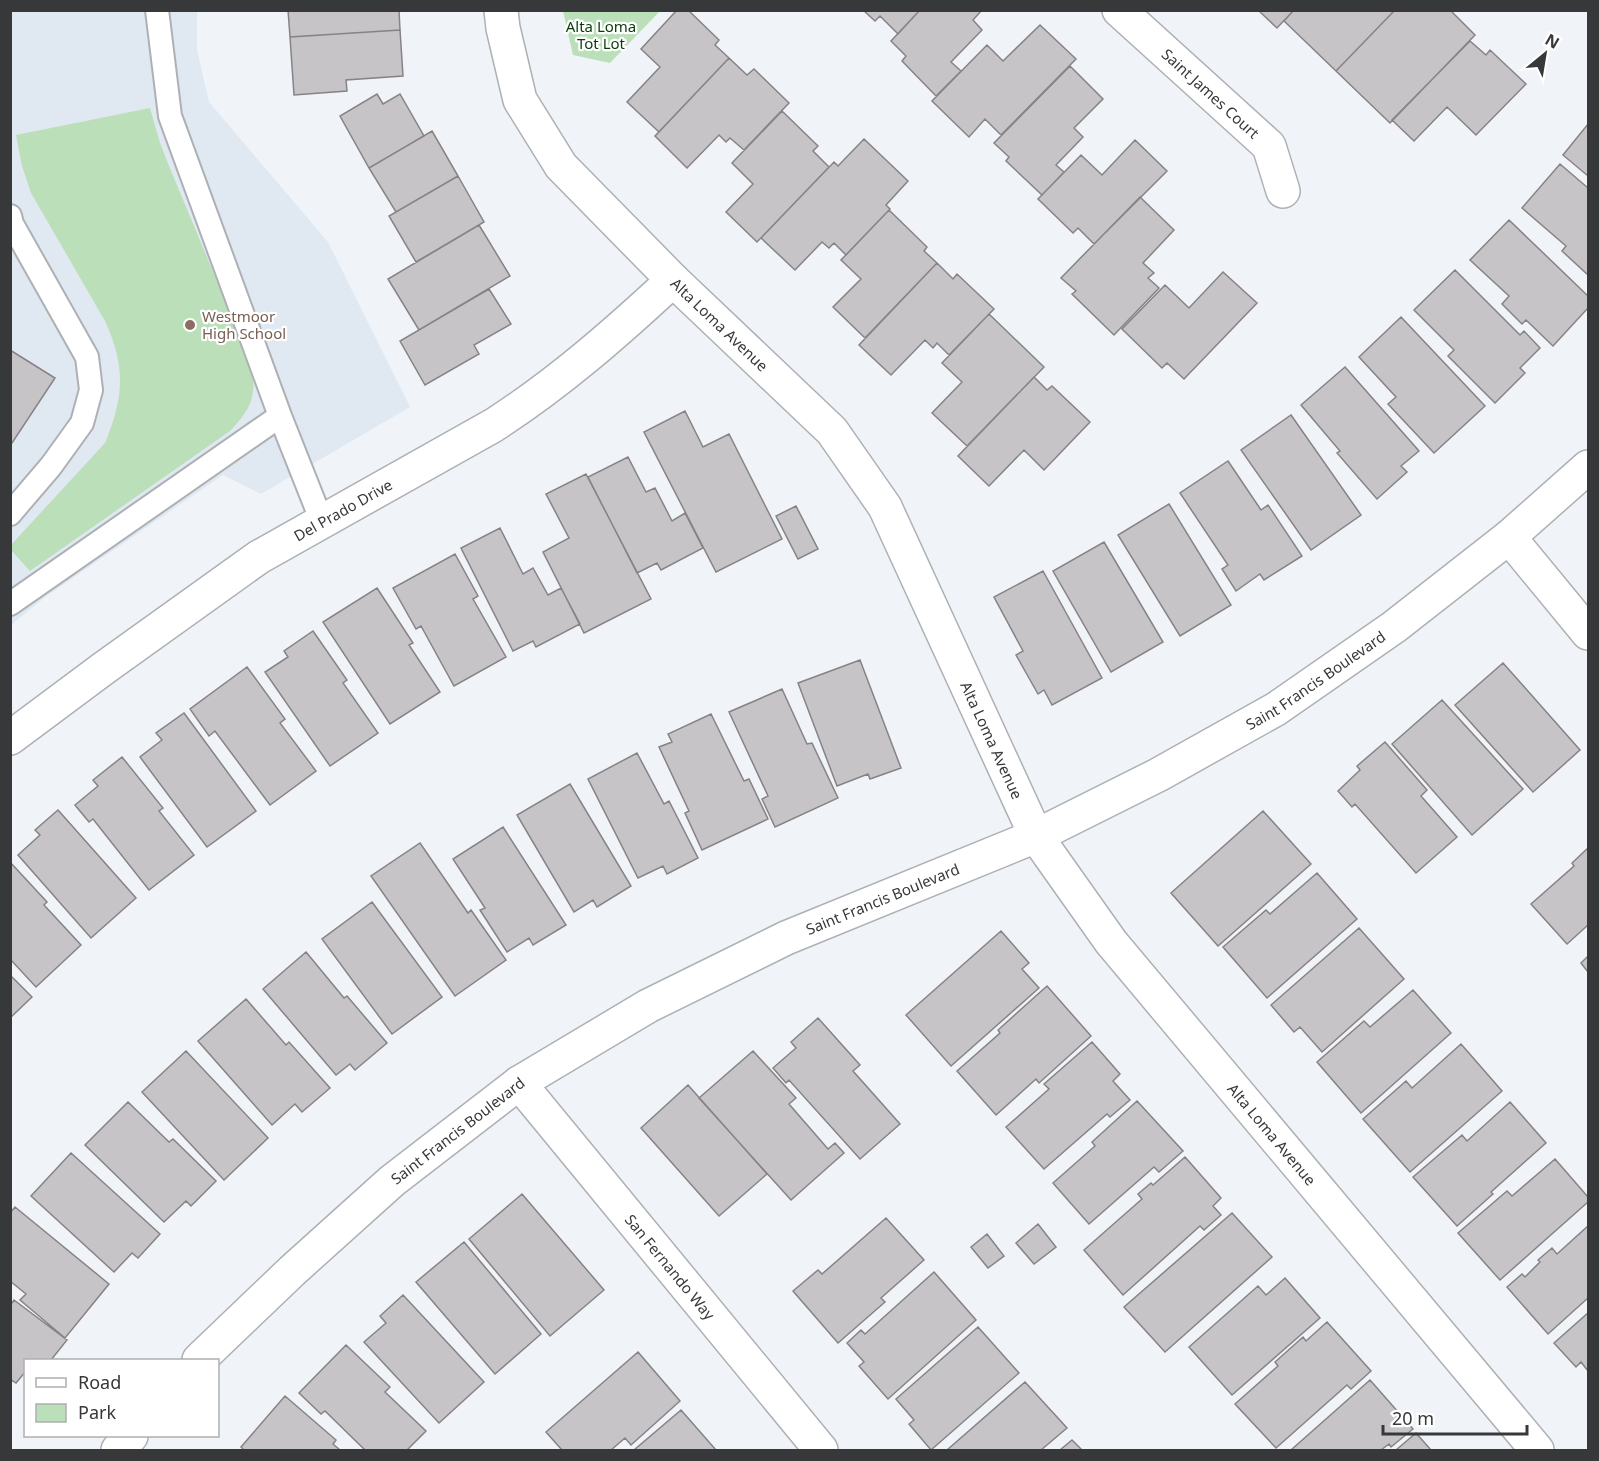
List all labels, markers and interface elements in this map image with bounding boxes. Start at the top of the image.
park label: Alta Loma Tot Lot [566,16,636,53]
north arrow [1515,24,1575,84]
text: N [1541,28,1564,54]
street label: Saint James Court [1158,44,1264,143]
street label: Alta Loma Avenue [667,273,773,375]
place label: Westmoor High School [202,306,286,343]
marker: Westmoor High School [183,318,197,332]
street label: Del Prado Drive [290,474,396,546]
street label: Saint Francis Boulevard [1242,626,1389,734]
street label: Alta Loma Avenue [956,678,1028,802]
street label: Saint Francis Boulevard [803,858,962,939]
street label: Saint Francis Boulevard [386,1072,529,1188]
street label: Alta Loma Avenue [1223,1079,1321,1189]
street label: San Fernando Way [621,1210,720,1324]
legend [24,1359,219,1437]
text: Road [78,1370,121,1394]
scale bar [1383,1398,1527,1436]
text: Park [78,1400,116,1424]
text: 20 m [1392,1406,1434,1430]

